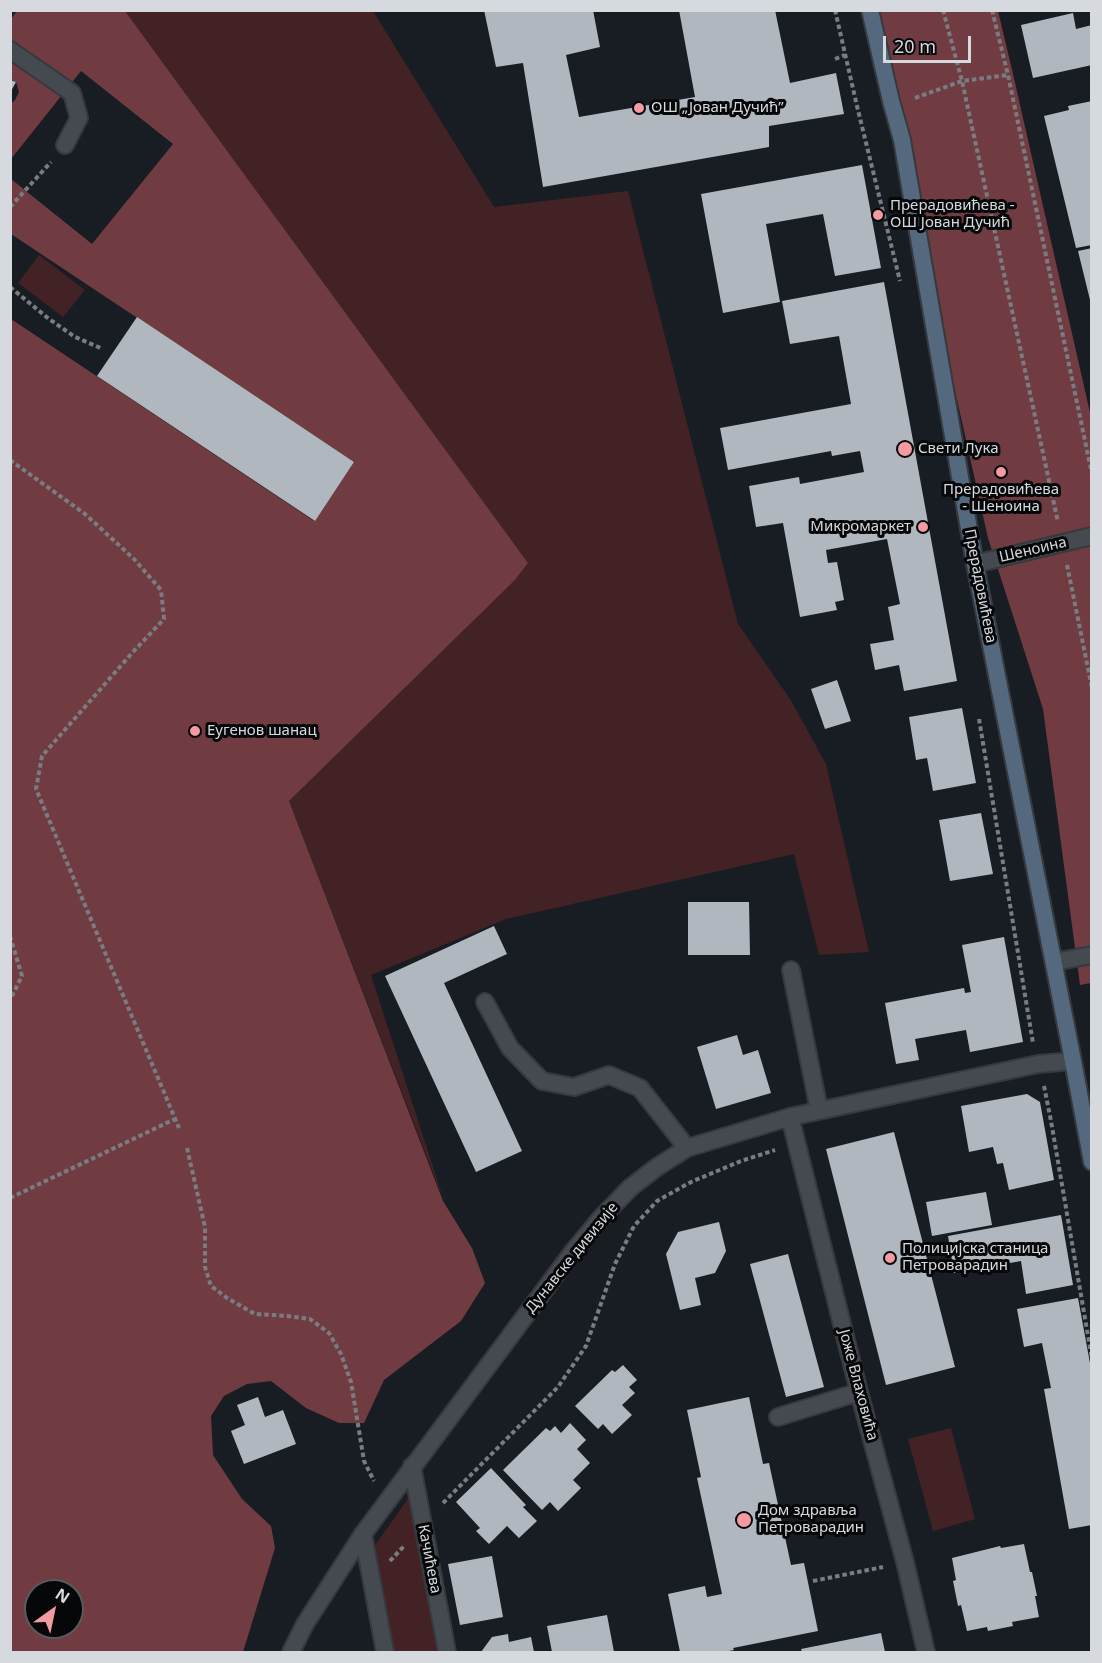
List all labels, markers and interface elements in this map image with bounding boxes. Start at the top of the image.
scale bar [886,24,974,62]
text: 20 m [894,34,936,58]
place label: ОШ „Јован Дучић” [651,99,784,117]
marker: ОШ „Јован Дучић” [632,101,646,115]
place label: Прерадовићева - ОШ Јован Дучић [890,197,1015,232]
marker: Прерадовићева - ОШ Јован Дучић [871,208,885,222]
marker: Свети Лука [896,440,914,458]
place label: Свети Лука [918,440,998,458]
marker: Прерадовићева - Шеноина [994,465,1008,479]
place label: Прерадовићева - Шеноина [943,481,1059,516]
place label: Микромаркет [810,518,911,536]
marker: Микромаркет [916,520,930,534]
street label: Прерадовићева [960,527,1000,645]
street label: Шеноина [997,533,1069,567]
place label: Еугенов шанац [207,722,317,740]
marker: Еугенов шанац [188,724,202,738]
street label: Дунавске дивизије [522,1199,622,1317]
place label: Полицијска станица Петроварадин [902,1240,1048,1275]
marker: Полицијска станица Петроварадин [883,1251,897,1265]
street label: Јоже Влаховића [835,1328,881,1442]
place label: Дом здравља Петроварадин [758,1502,864,1537]
marker: Дом здравља Петроварадин [735,1511,753,1529]
street label: Качићева [413,1523,445,1595]
north arrow [24,1579,84,1639]
text: N [51,1583,74,1608]

